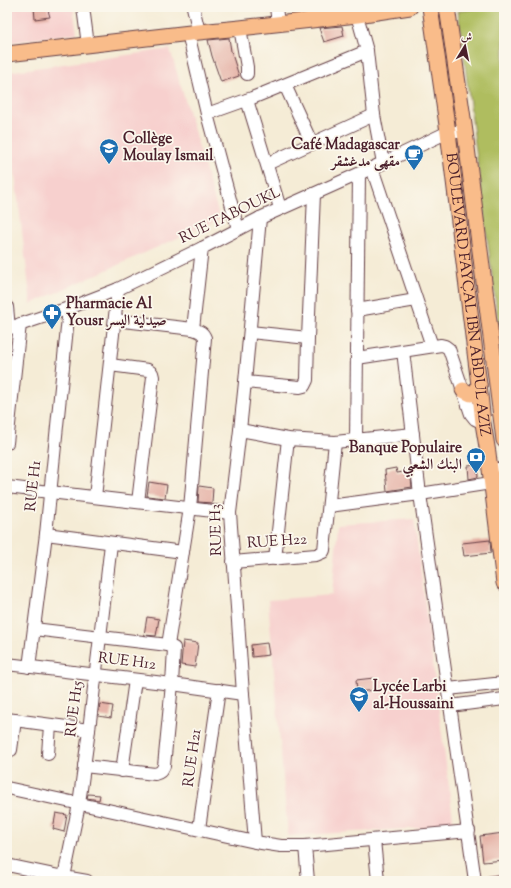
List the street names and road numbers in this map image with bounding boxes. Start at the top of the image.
street label: BOULEVARD FAYÇAL IBN ABDUL AZIZ [440,151,496,438]
street label: RUE TABOUKL [176,182,284,250]
street label: RUE H1 [21,459,47,513]
street label: RUE H3 [206,504,228,556]
street label: RUE H22 [246,529,308,555]
street label: RUE H12 [97,648,157,676]
street label: RUE H15 [61,680,89,738]
street label: RUE H21 [179,728,207,788]

